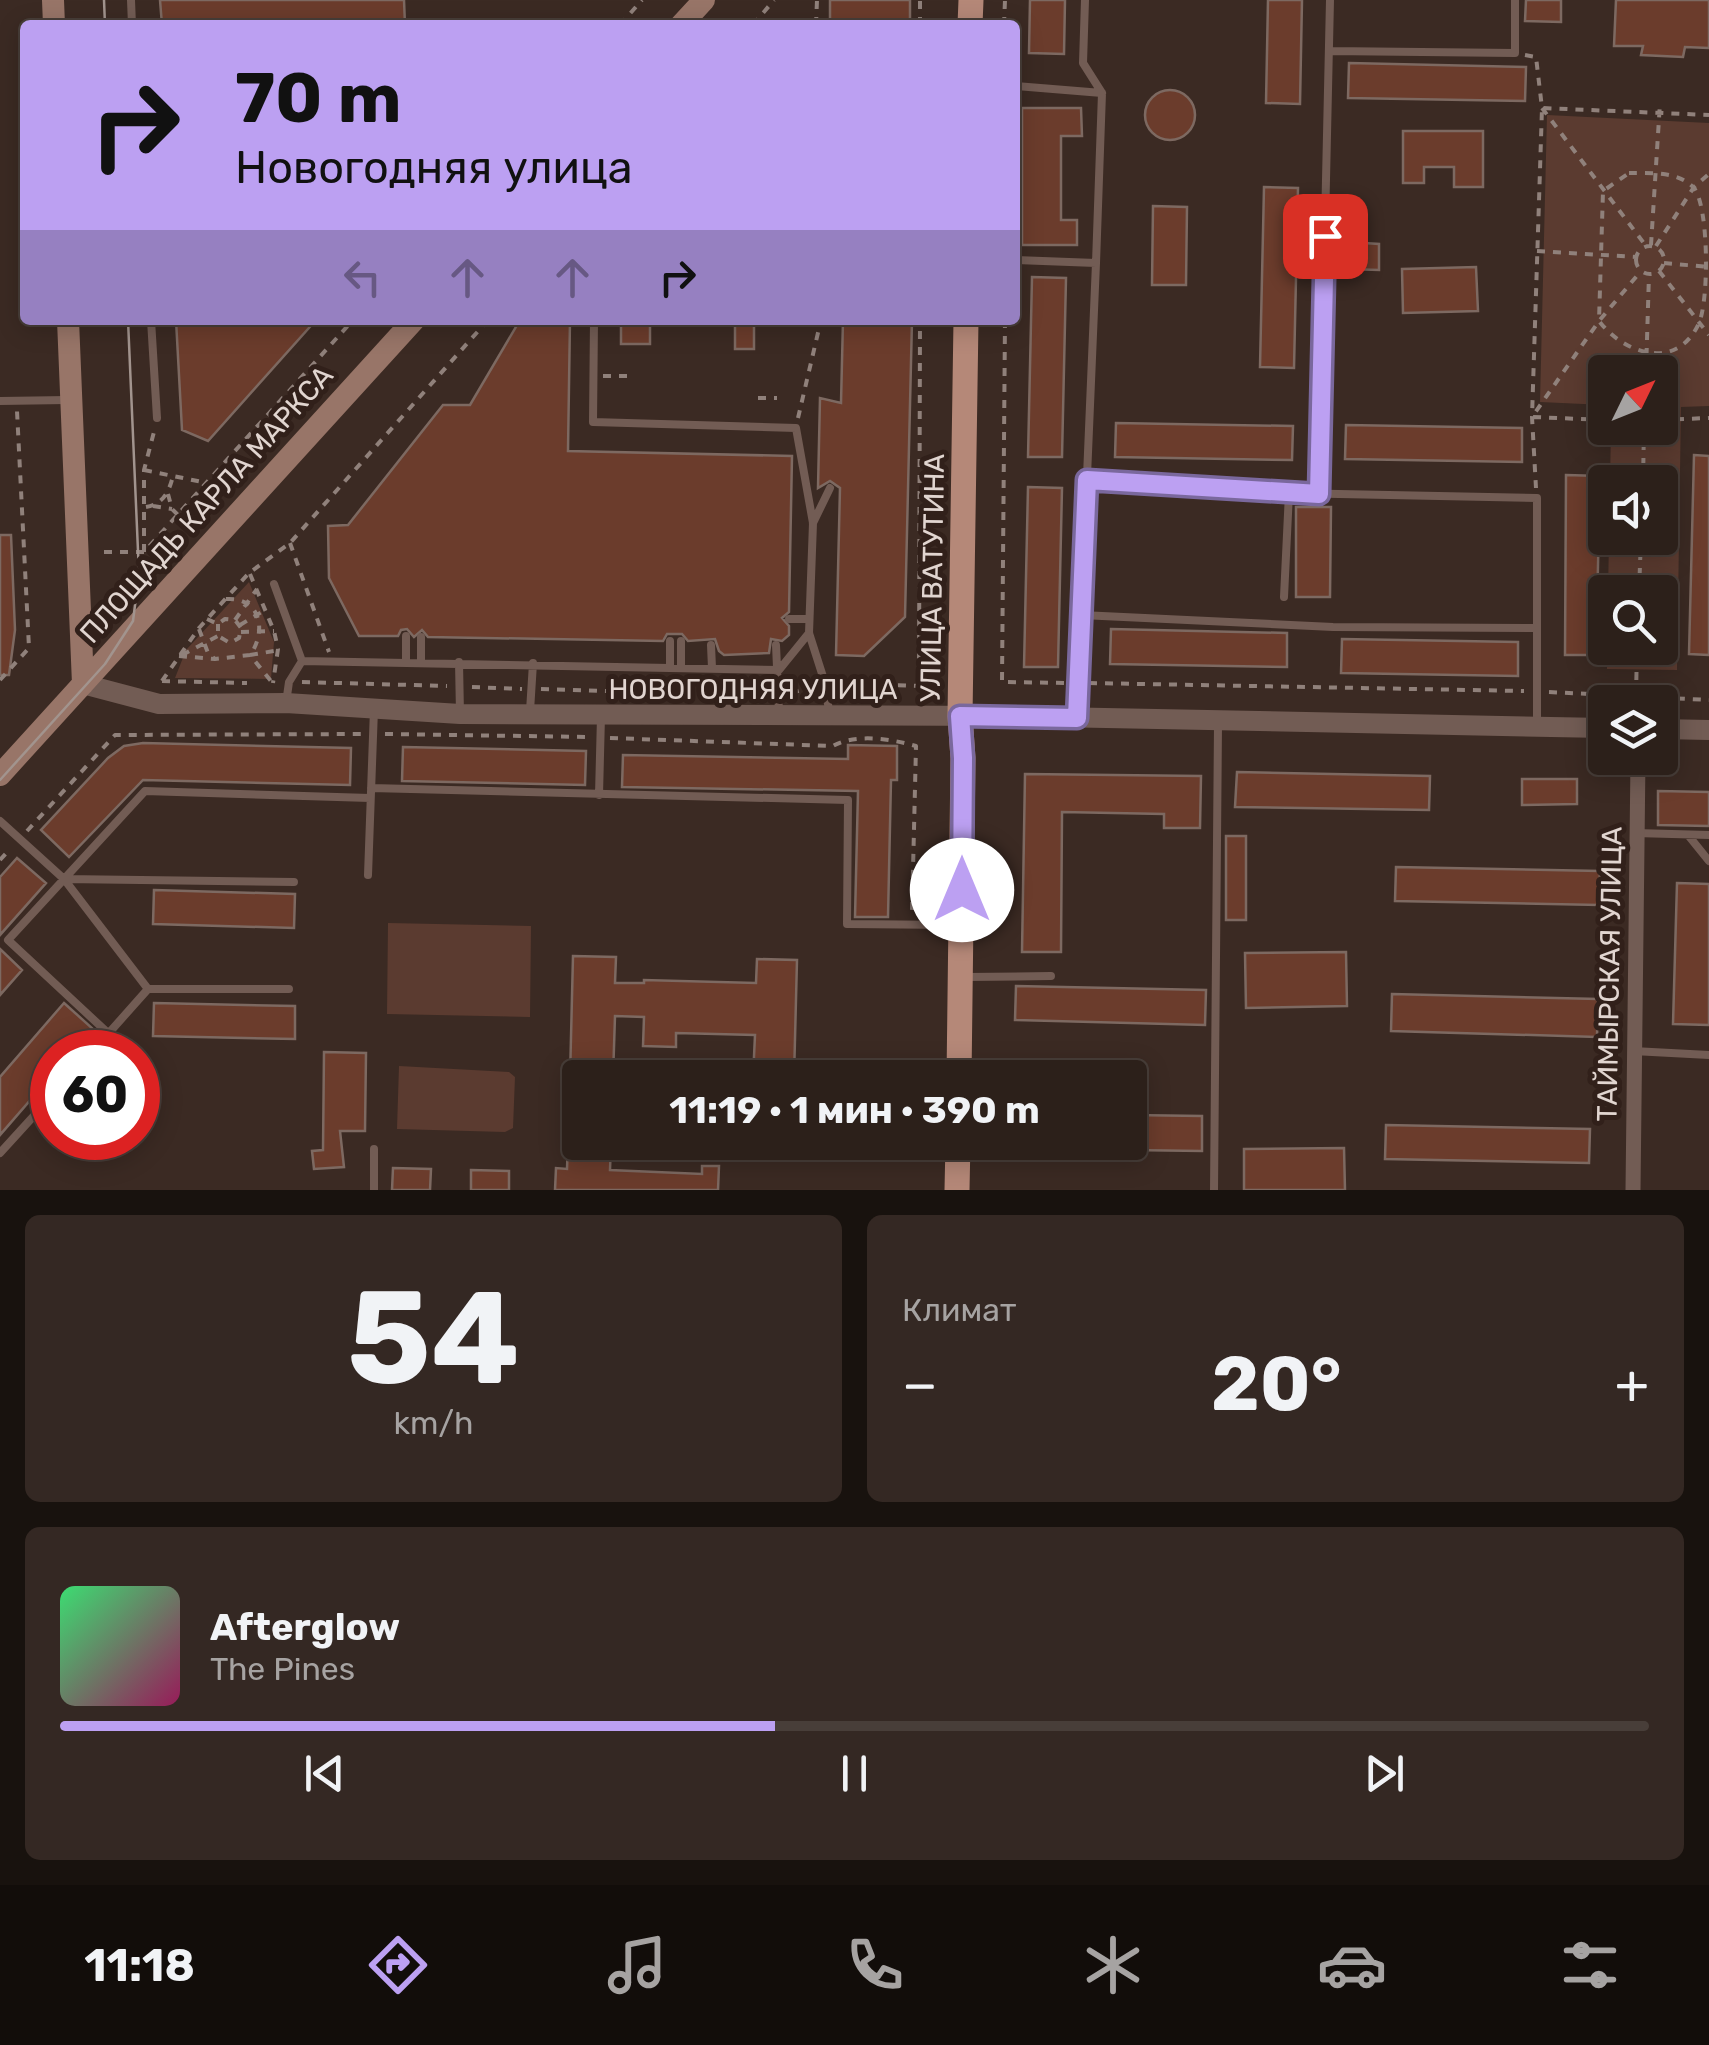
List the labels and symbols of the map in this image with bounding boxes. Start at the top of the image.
pin [1283,194,1368,279]
north arrow [1588,355,1678,445]
street label: ПЛОЩАДЬ КАРЛА МАРКСА [73,359,340,650]
street label: УЛИЦА ВАТУТИНА [914,453,951,702]
street label: НОВОГОДНЯЯ УЛИЦА [609,673,898,706]
street label: ТАЙМЫРСКАЯ УЛИЦА [1590,826,1629,1122]
position arrow [910,838,1014,942]
speed limit sign: 60 [30,1030,160,1160]

